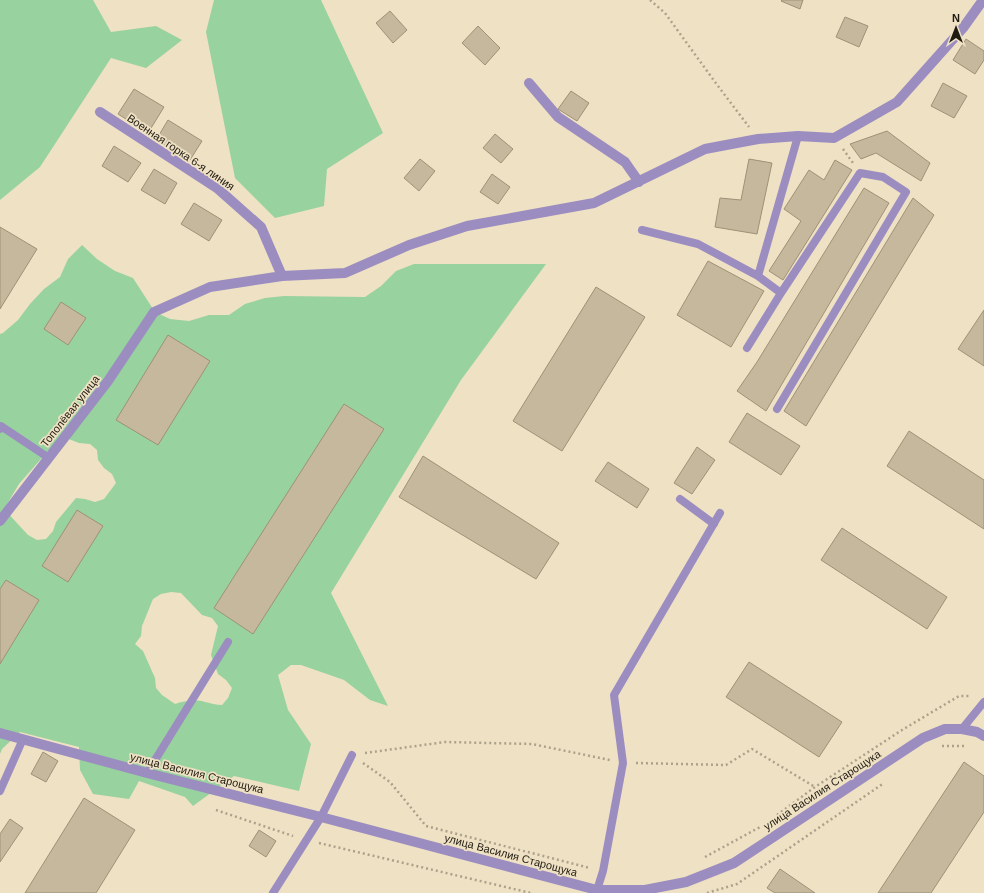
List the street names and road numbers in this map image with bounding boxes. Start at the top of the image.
street label: Военная горка 6-я линия [125,112,237,192]
street label: Тополёвая улица [38,372,102,449]
street label: улица Василия Старощука [761,747,883,832]
street label: улица Василия Старощука [129,751,266,796]
street label: улица Василия Старощука [443,831,580,879]

